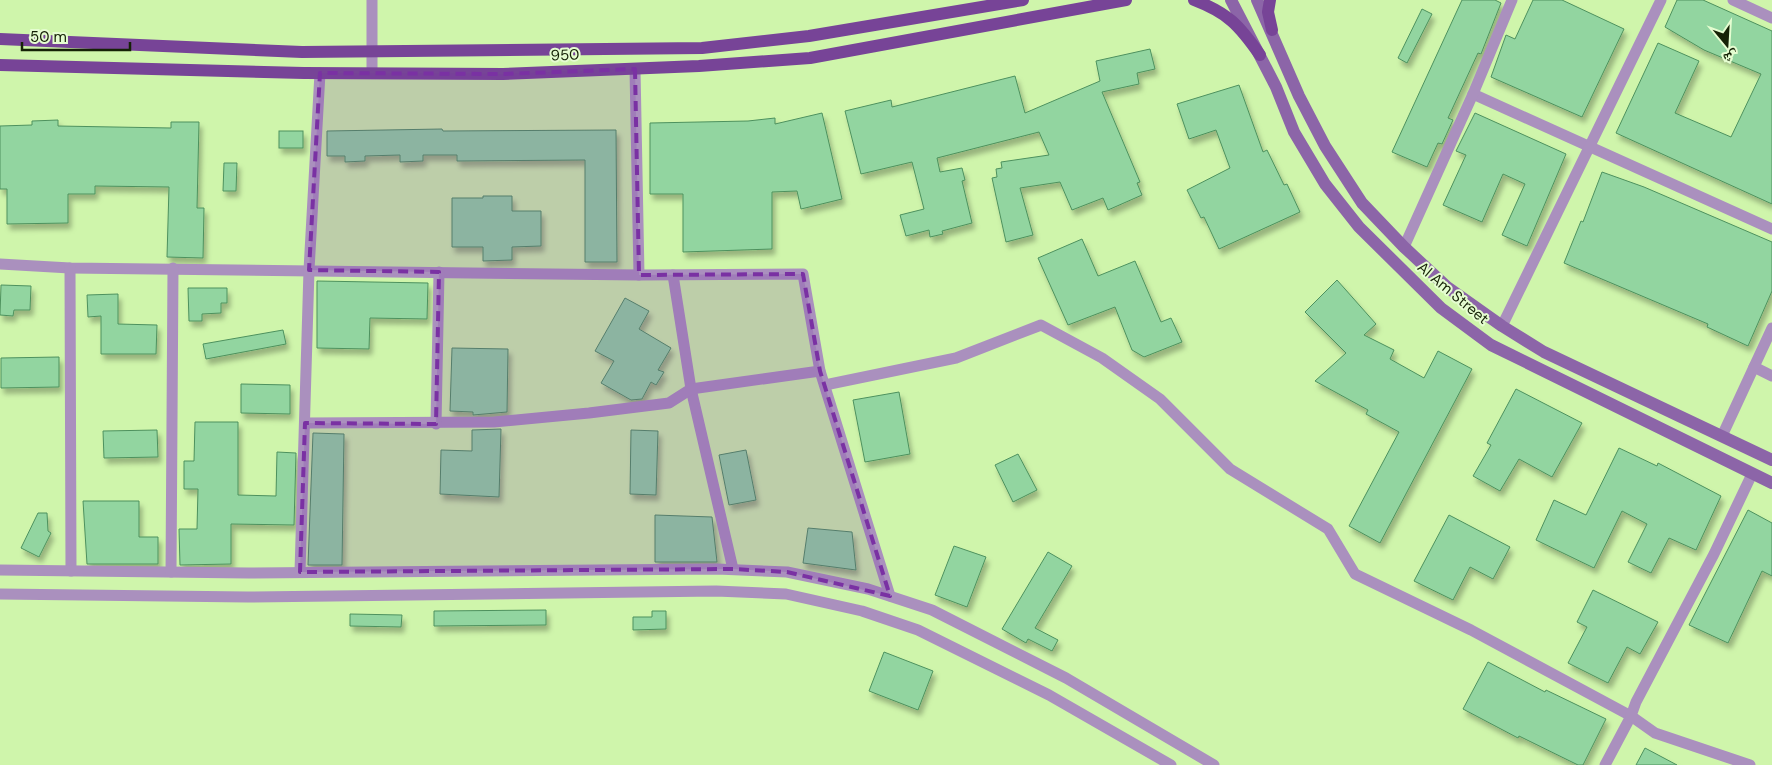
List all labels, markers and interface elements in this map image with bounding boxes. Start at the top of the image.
scale bar [22,20,130,52]
north arrow [1702,20,1752,70]
text: 50 m [30,27,67,47]
street label: 950 [550,45,580,65]
text: ش [1721,47,1741,68]
street label: Al Am Street [1413,257,1493,329]

